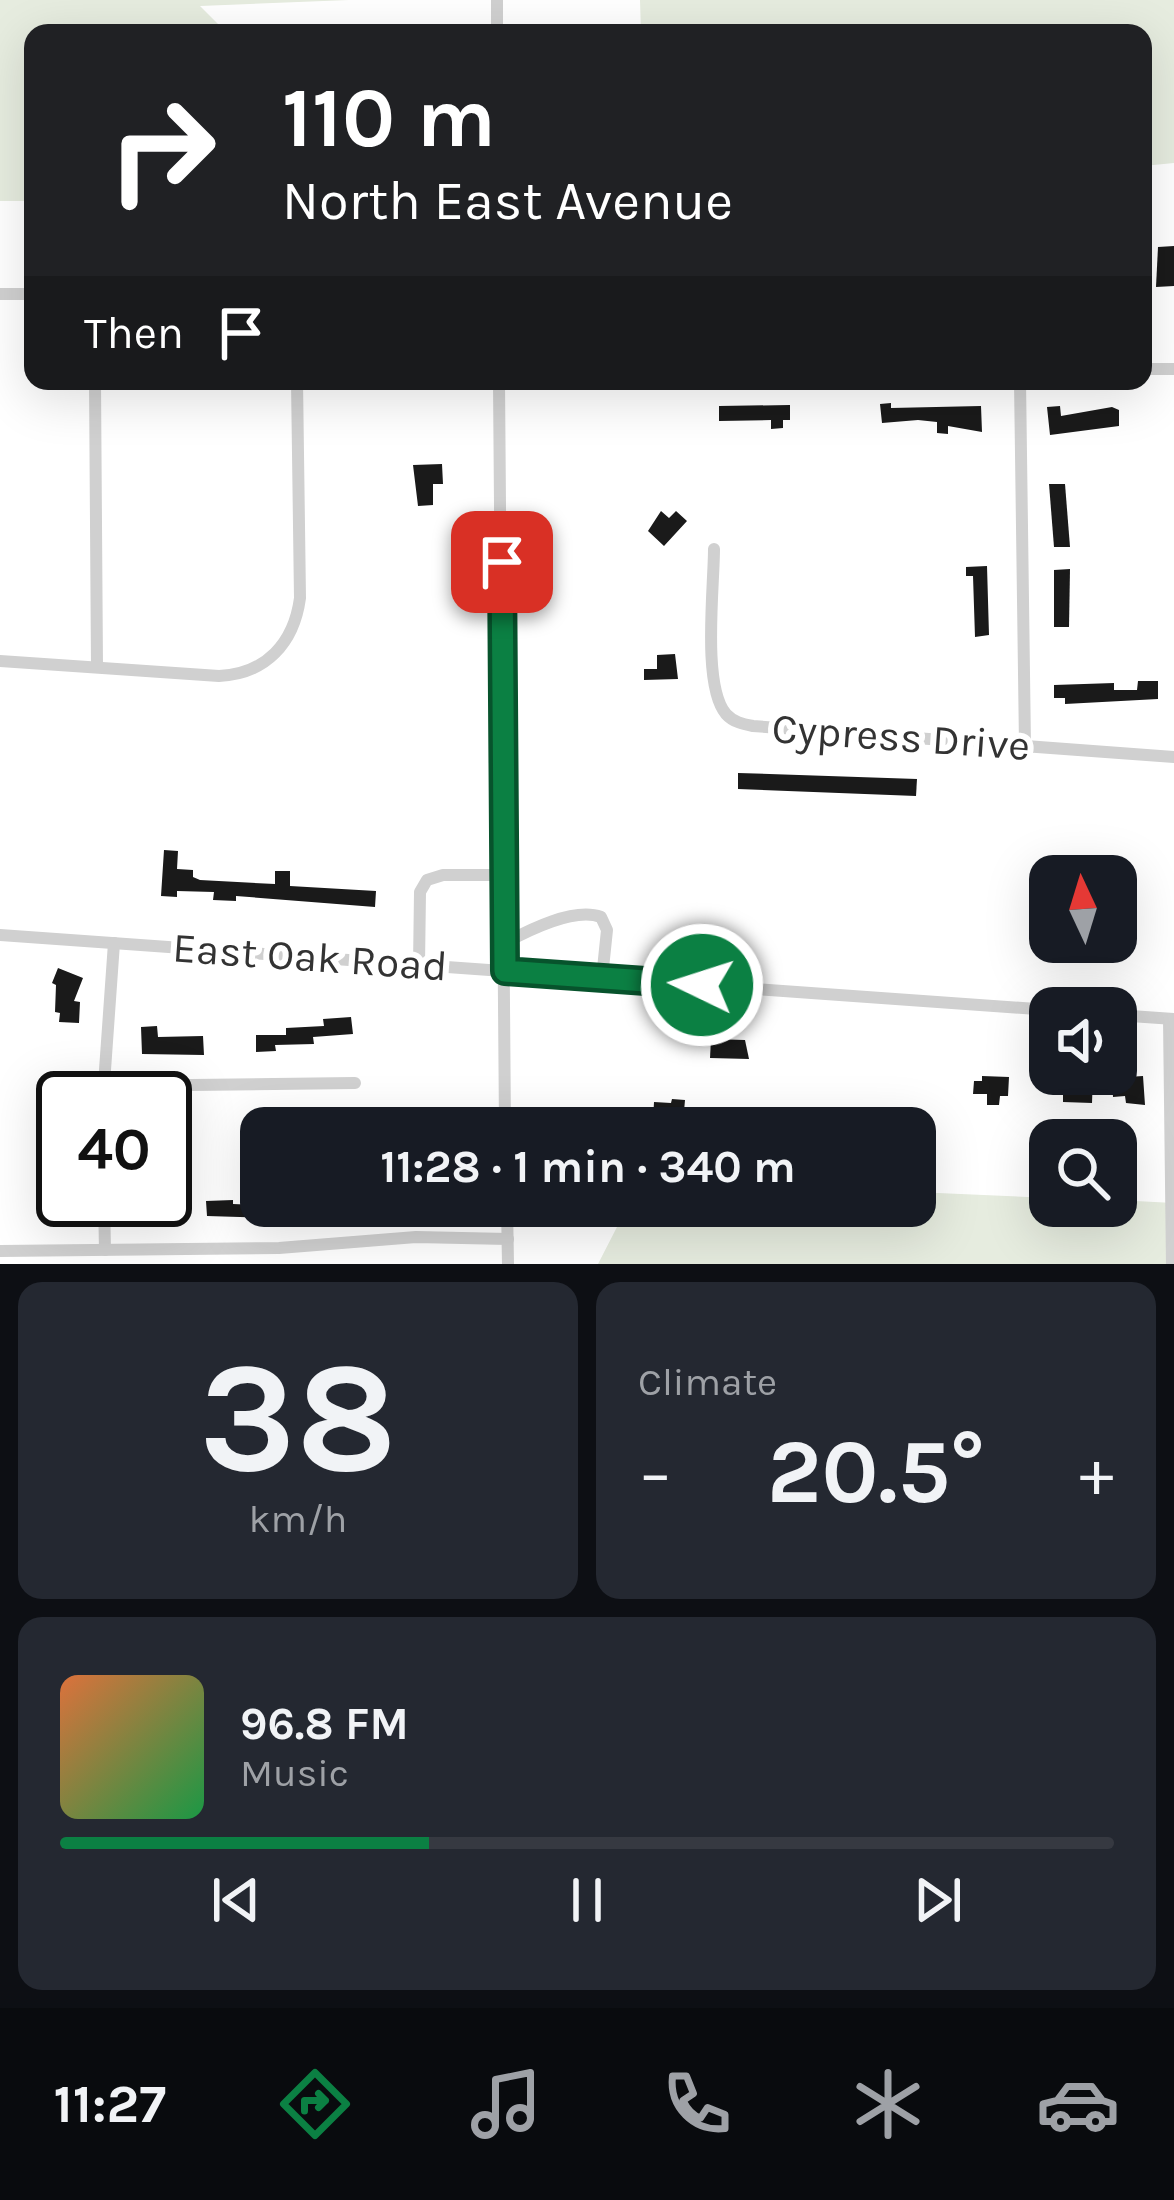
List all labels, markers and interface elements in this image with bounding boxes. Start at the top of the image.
text: 110 m [282,69,496,167]
icon: right [84,72,240,228]
text: North East Avenue [282,169,733,233]
icon: arrive [208,300,274,366]
text: Then [84,307,184,359]
pin [451,511,553,613]
icon: arrive [469,529,535,595]
street label: Cypress Drive [770,703,1032,771]
north arrow [1029,855,1137,963]
map controls [1029,855,1137,1227]
street label: East Oak Road [171,922,449,992]
position arrow [639,922,765,1048]
button: sound [1029,987,1137,1095]
speed limit sign: 40 [36,1071,192,1227]
button: search [1029,1119,1137,1227]
text: 11:28 · 1 min · 340 m [380,1141,796,1193]
text: 38 [199,1327,397,1509]
text: Climate [638,1359,777,1405]
text: 20.5° [767,1419,985,1525]
text: − [638,1434,673,1512]
text: + [1079,1434,1114,1512]
text: km/h [249,1496,347,1542]
text: 96.8 FM [240,1698,409,1750]
text: Music [240,1750,349,1796]
icon: previous [203,1867,269,1933]
icon: pause [554,1867,620,1933]
icon: next [905,1867,971,1933]
icon: directions [273,2062,357,2146]
icon: music [464,2062,548,2146]
icon: phone [655,2062,739,2146]
icon: climate [846,2062,930,2146]
icon: car [1036,2062,1120,2146]
text: 11:27 [53,2072,166,2136]

